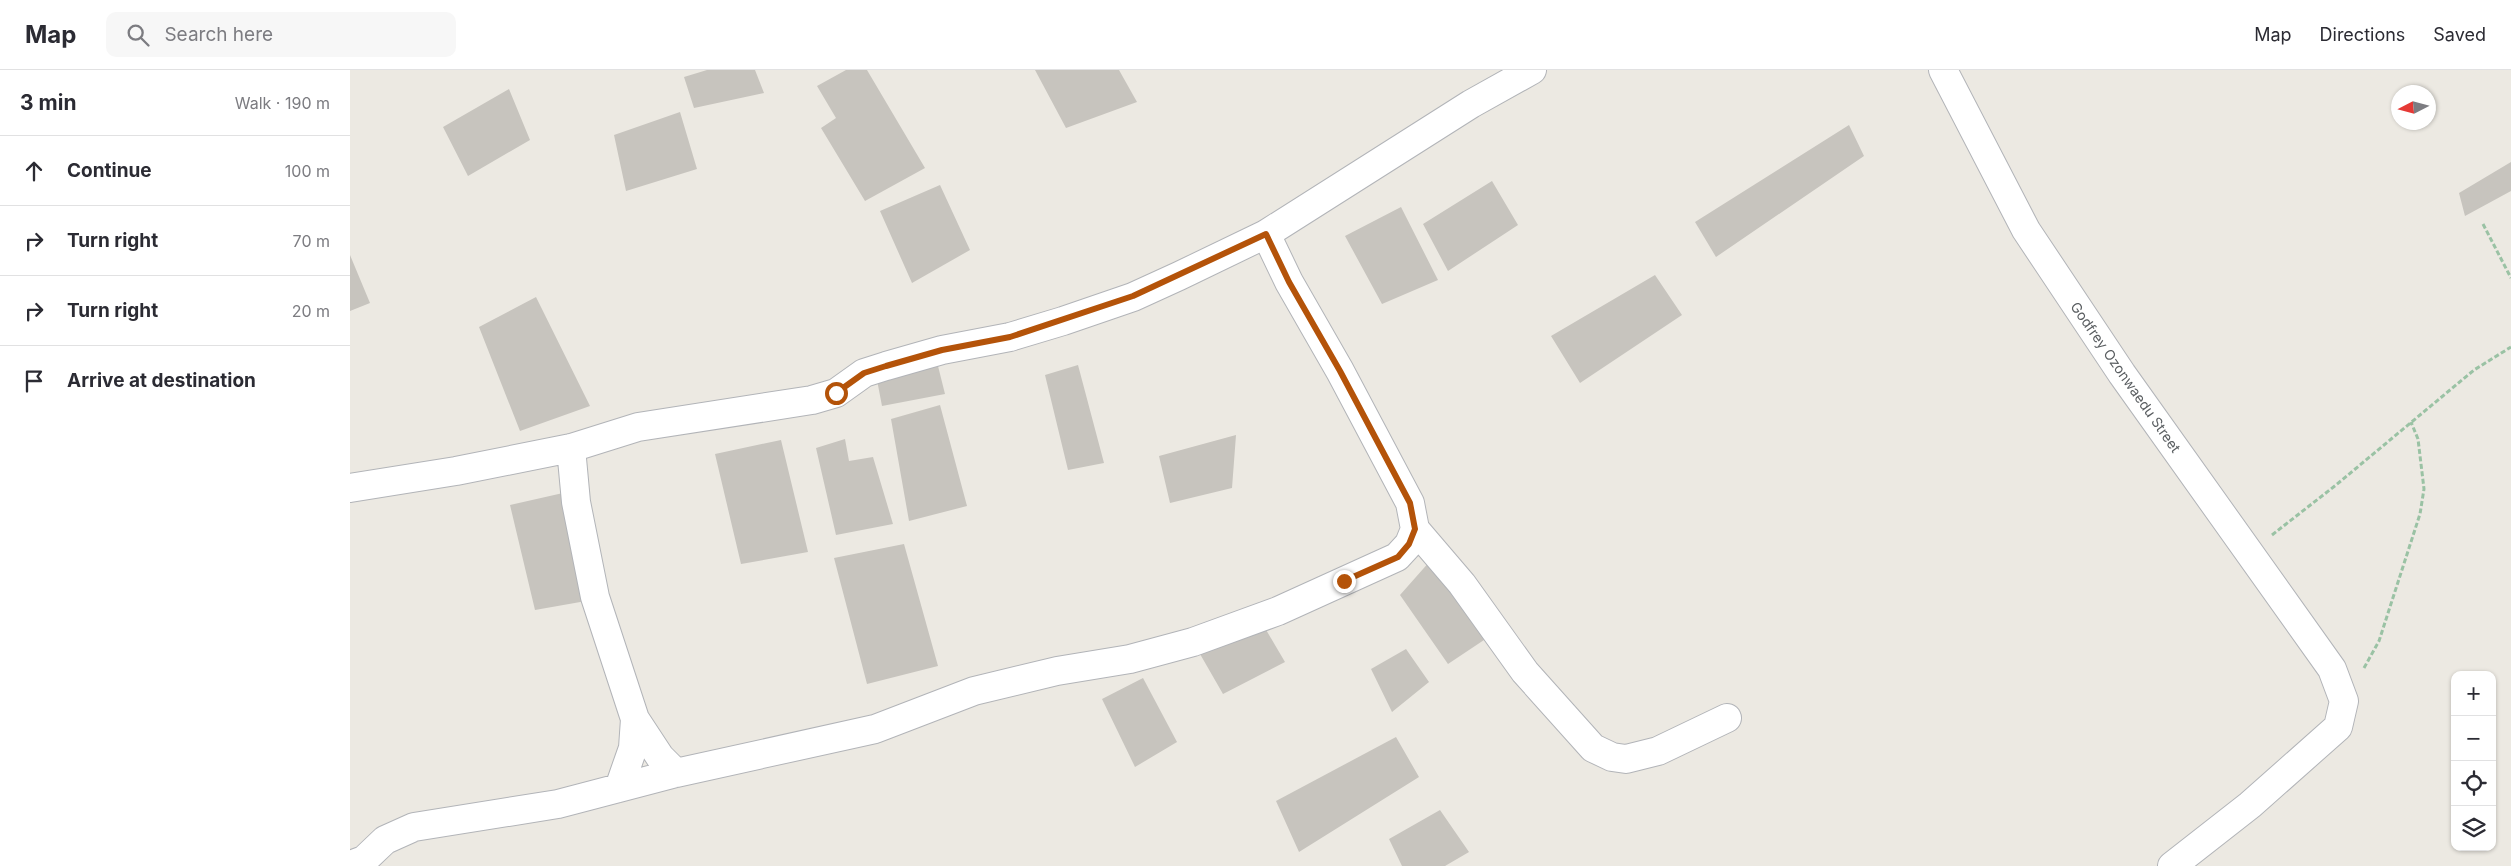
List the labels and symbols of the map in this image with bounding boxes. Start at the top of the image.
north arrow [2391,85,2436,130]
street label: Godfrey Ozonwaedu Street [2067,298,2185,456]
route start [825,382,848,405]
route end [1333,570,1356,593]

